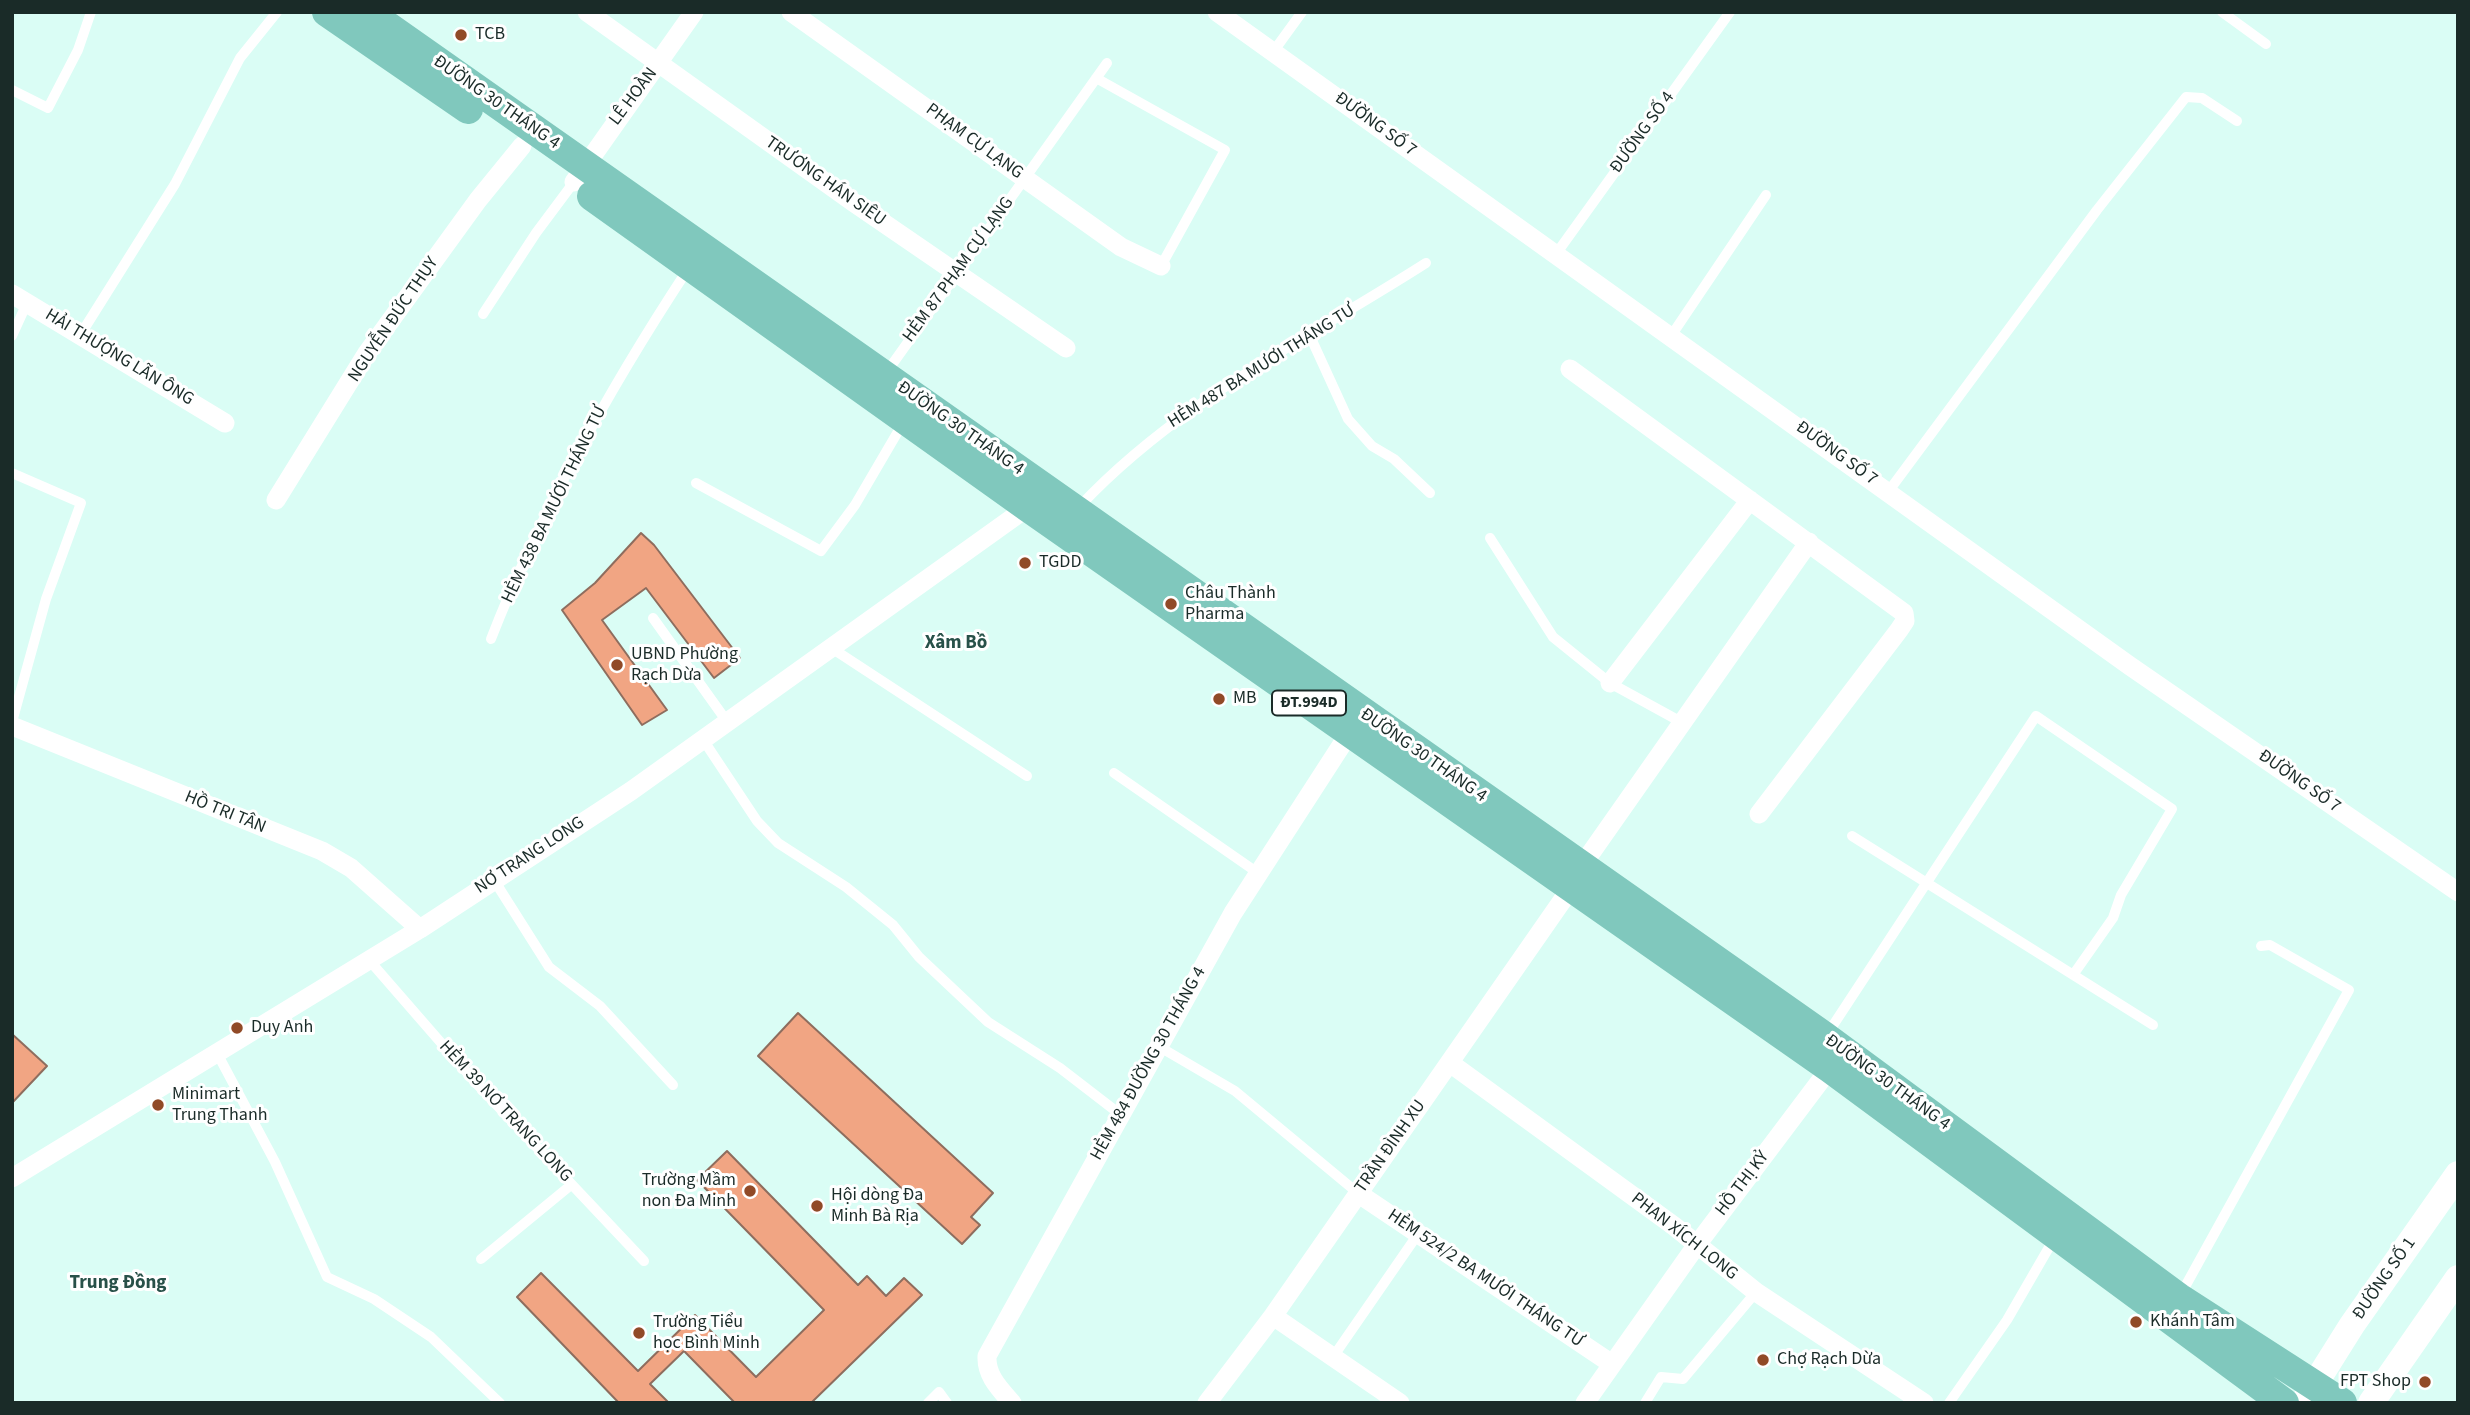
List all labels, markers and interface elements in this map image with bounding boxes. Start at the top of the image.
place label: TCB [475,24,505,46]
marker: TCB [453,27,469,43]
street label: ĐƯỜNG 30 THÁNG 4 [429,51,563,155]
street label: LÊ HOÀN [605,64,663,130]
street label: ĐƯỜNG SỐ 7 [1330,88,1420,162]
street label: ĐƯỜNG SỐ 4 [1606,88,1680,178]
street label: PHẠM CỰ LẠNG [921,99,1027,185]
street label: TRƯƠNG HÁN SIÊU [761,132,889,232]
street label: HẺM 87 PHẠM CỰ LẠNG [899,193,1019,347]
street label: NGUYỄN ĐỨC THỤY [344,253,444,387]
street label: HẺM 487 BA MƯƠI THÁNG TƯ [1164,300,1360,434]
street label: HẢI THƯỢNG LÃN ÔNG [41,305,197,411]
street label: ĐƯỜNG 30 THÁNG 4 [893,377,1027,481]
street label: HẺM 438 BA MƯƠI THÁNG TƯ [498,403,612,607]
street label: ĐƯỜNG SỐ 7 [1791,417,1881,491]
place label: TGDD [1039,552,1081,574]
marker: TGDD [1017,555,1033,571]
place label: Châu Thành Pharma [1185,583,1276,626]
marker: Châu Thành Pharma [1163,596,1179,612]
district label: Xâm Bồ [925,633,987,655]
place label: UBND Phường Rạch Dừa [631,644,738,686]
marker: UBND Phường Rạch Dừa [609,657,625,673]
place label: MB [1233,688,1257,710]
road number: ĐT.994D [1272,690,1346,716]
marker: MB [1211,691,1227,707]
street label: ĐƯỜNG 30 THÁNG 4 [1356,704,1490,808]
street label: ĐƯỜNG SỐ 7 [2254,746,2344,818]
street label: HỒ TRI TÂN [181,787,269,839]
street label: NƠ TRANG LONG [471,813,589,899]
street label: HẺM 484 ĐƯỜNG 30 THÁNG 4 [1087,963,1211,1165]
place label: Duy Anh [251,1017,313,1039]
marker: Duy Anh [229,1020,245,1036]
street label: ĐƯỜNG 30 THÁNG 4 [1820,1030,1954,1136]
street label: HẺM 39 NƠ TRANG LONG [434,1037,576,1187]
place label: Minimart Trung Thanh [172,1084,268,1126]
street label: TRẦN ĐÌNH XU [1351,1096,1431,1198]
marker: Minimart Trung Thanh [150,1097,166,1113]
street label: HỒ THỊ KỶ [1712,1147,1774,1221]
place label: Trường Mầm non Đa Minh [642,1170,736,1212]
marker: Trường Mầm non Đa Minh [742,1183,758,1199]
place label: Hội dòng Đa Minh Bà Rịa [831,1185,923,1228]
street label: PHAN XÍCH LONG [1626,1189,1742,1285]
marker: Hội dòng Đa Minh Bà Rịa [809,1198,825,1214]
street label: HẺM 524/2 BA MƯƠI THÁNG TƯ [1383,1205,1587,1353]
street label: ĐƯỜNG SỐ 1 [2349,1234,2421,1324]
district label: Trung Đồng [70,1273,166,1295]
place label: Khánh Tâm [2150,1311,2235,1333]
place label: Trường Tiểu học Bình Minh [653,1312,760,1354]
marker: Khánh Tâm [2128,1314,2144,1330]
marker: Trường Tiểu học Bình Minh [631,1325,647,1341]
place label: Chợ Rạch Dừa [1777,1349,1881,1371]
marker: Chợ Rạch Dừa [1755,1352,1771,1368]
place label: FPT Shop [2340,1371,2411,1393]
marker: FPT Shop [2417,1374,2433,1390]

